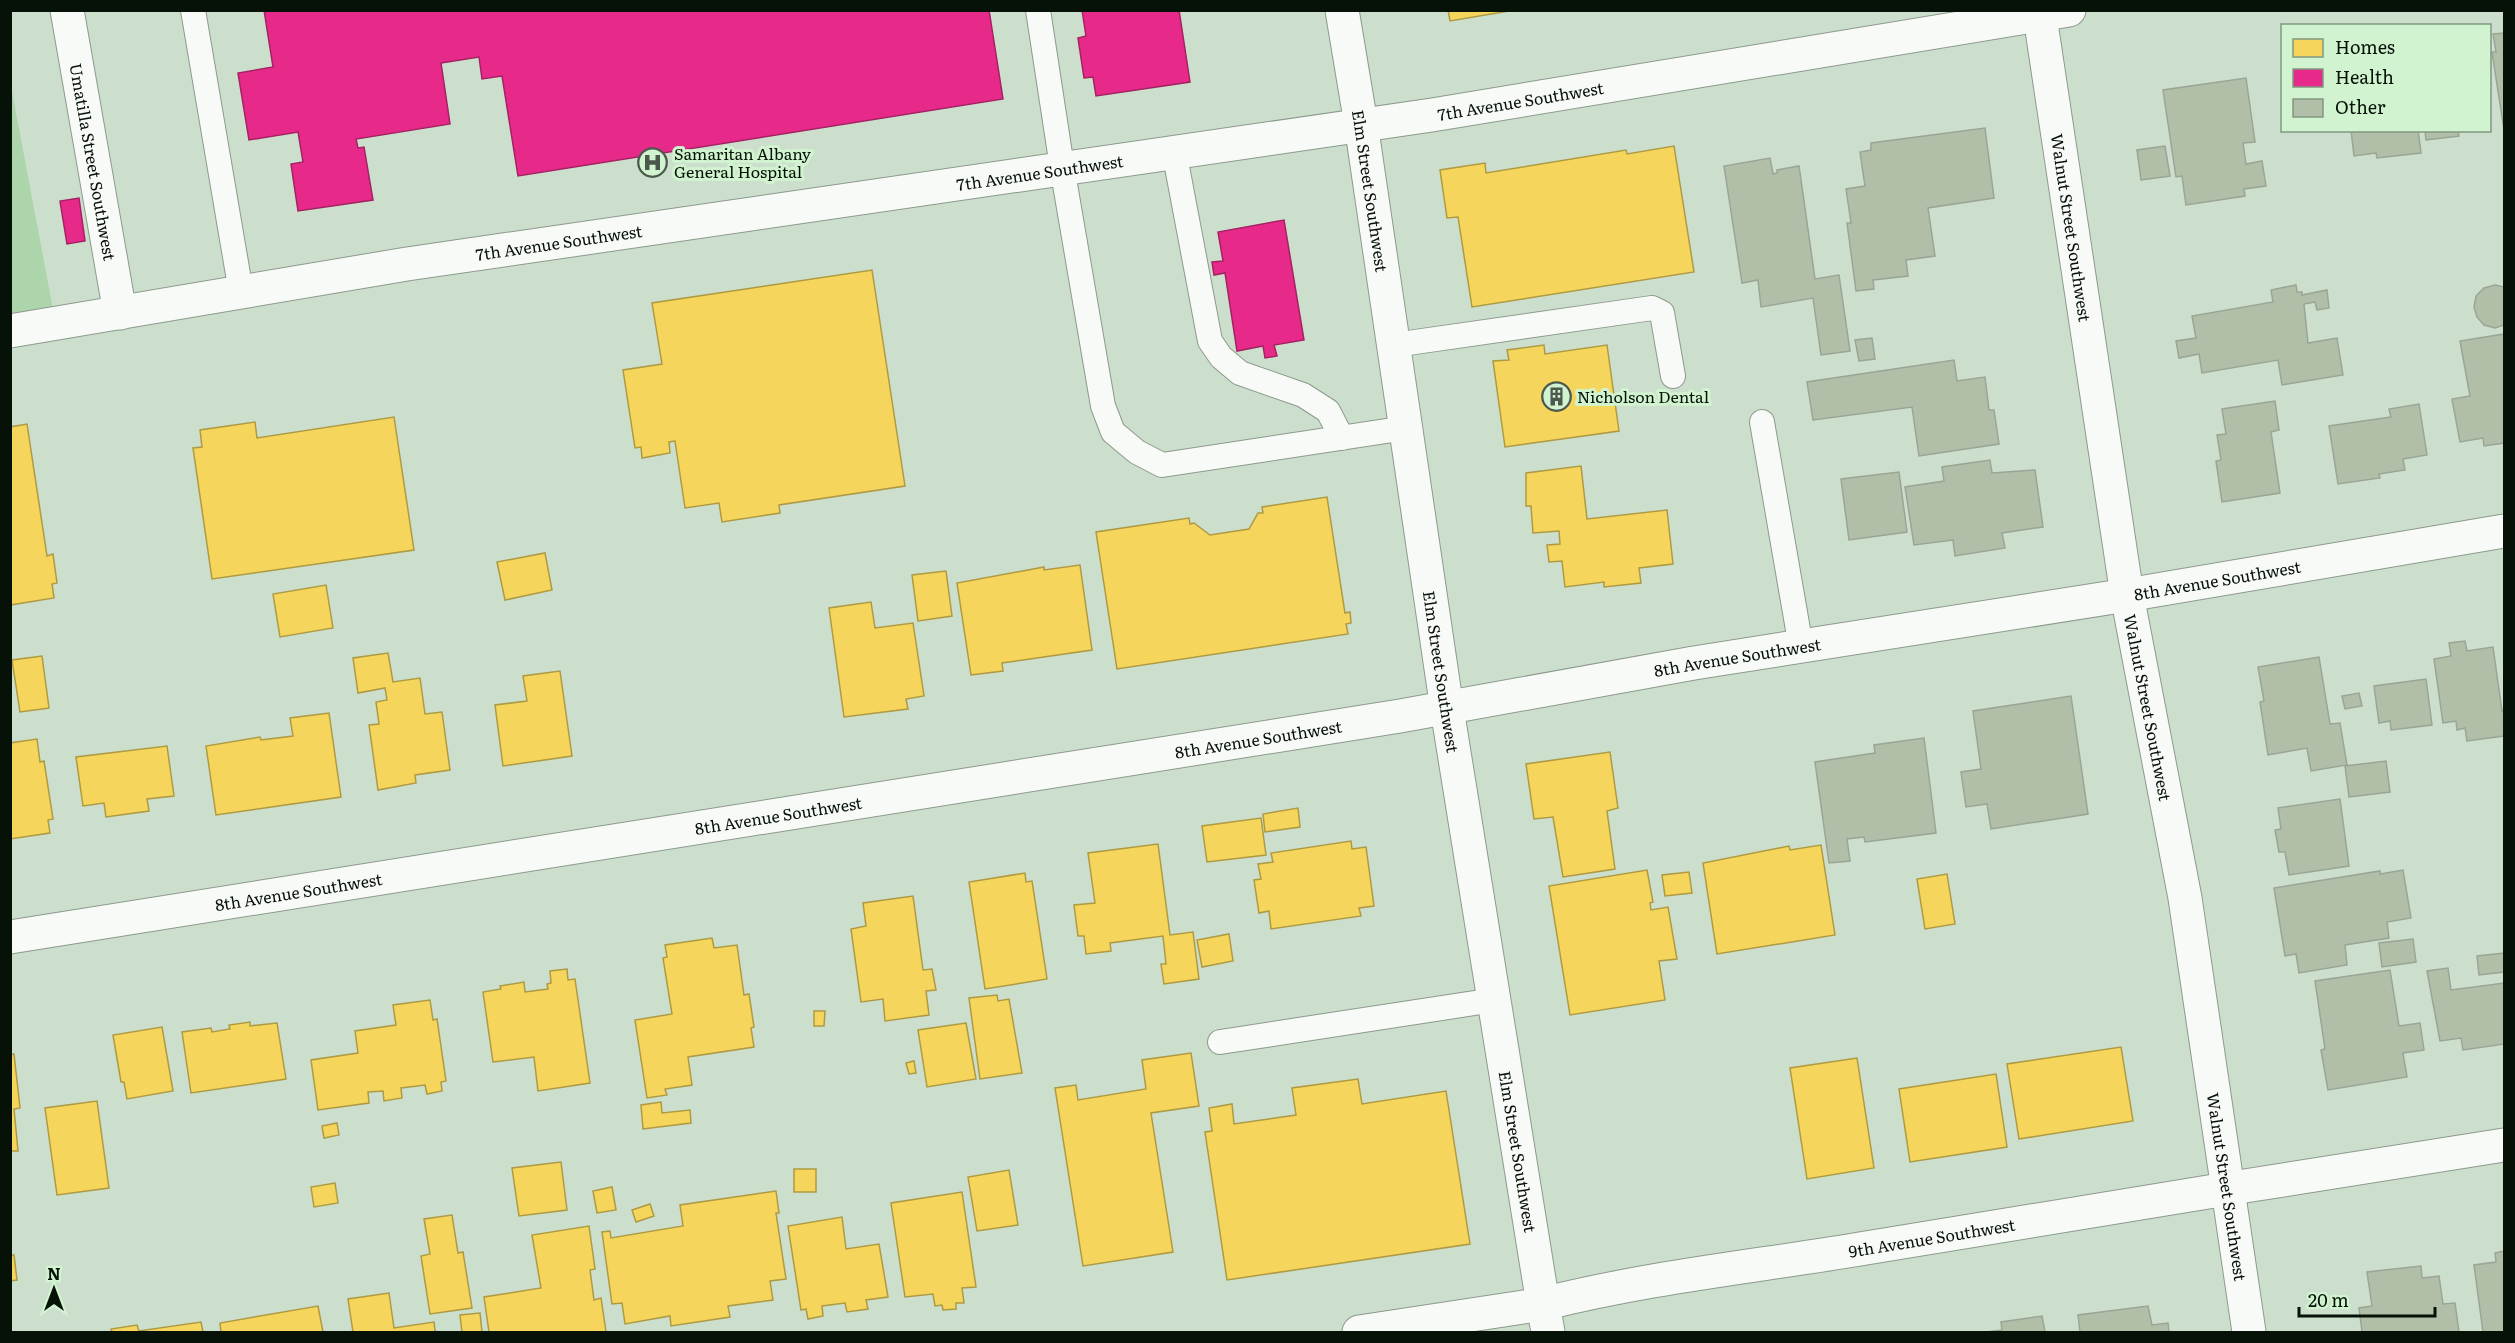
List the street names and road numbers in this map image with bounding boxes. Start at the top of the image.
street label: Umatilla Street Southwest [64,61,123,263]
street label: 7th Avenue Southwest [1436,75,1606,126]
street label: Elm Street Southwest [1347,108,1395,274]
street label: Walnut Street Southwest [2046,132,2098,324]
street label: 7th Avenue Southwest [955,148,1125,196]
street label: 7th Avenue Southwest [474,218,644,266]
street label: 8th Avenue Southwest [2132,554,2303,606]
street label: Elm Street Southwest [1418,589,1466,755]
street label: Walnut Street Southwest [2119,612,2178,803]
street label: 8th Avenue Southwest [1652,631,1823,682]
street label: 8th Avenue Southwest [1173,713,1344,764]
street label: 8th Avenue Southwest [693,790,864,840]
street label: 8th Avenue Southwest [213,866,384,916]
street label: Elm Street Southwest [1494,1069,1543,1235]
street label: Walnut Street Southwest [2202,1091,2253,1283]
street label: 9th Avenue Southwest [1847,1212,2017,1263]

